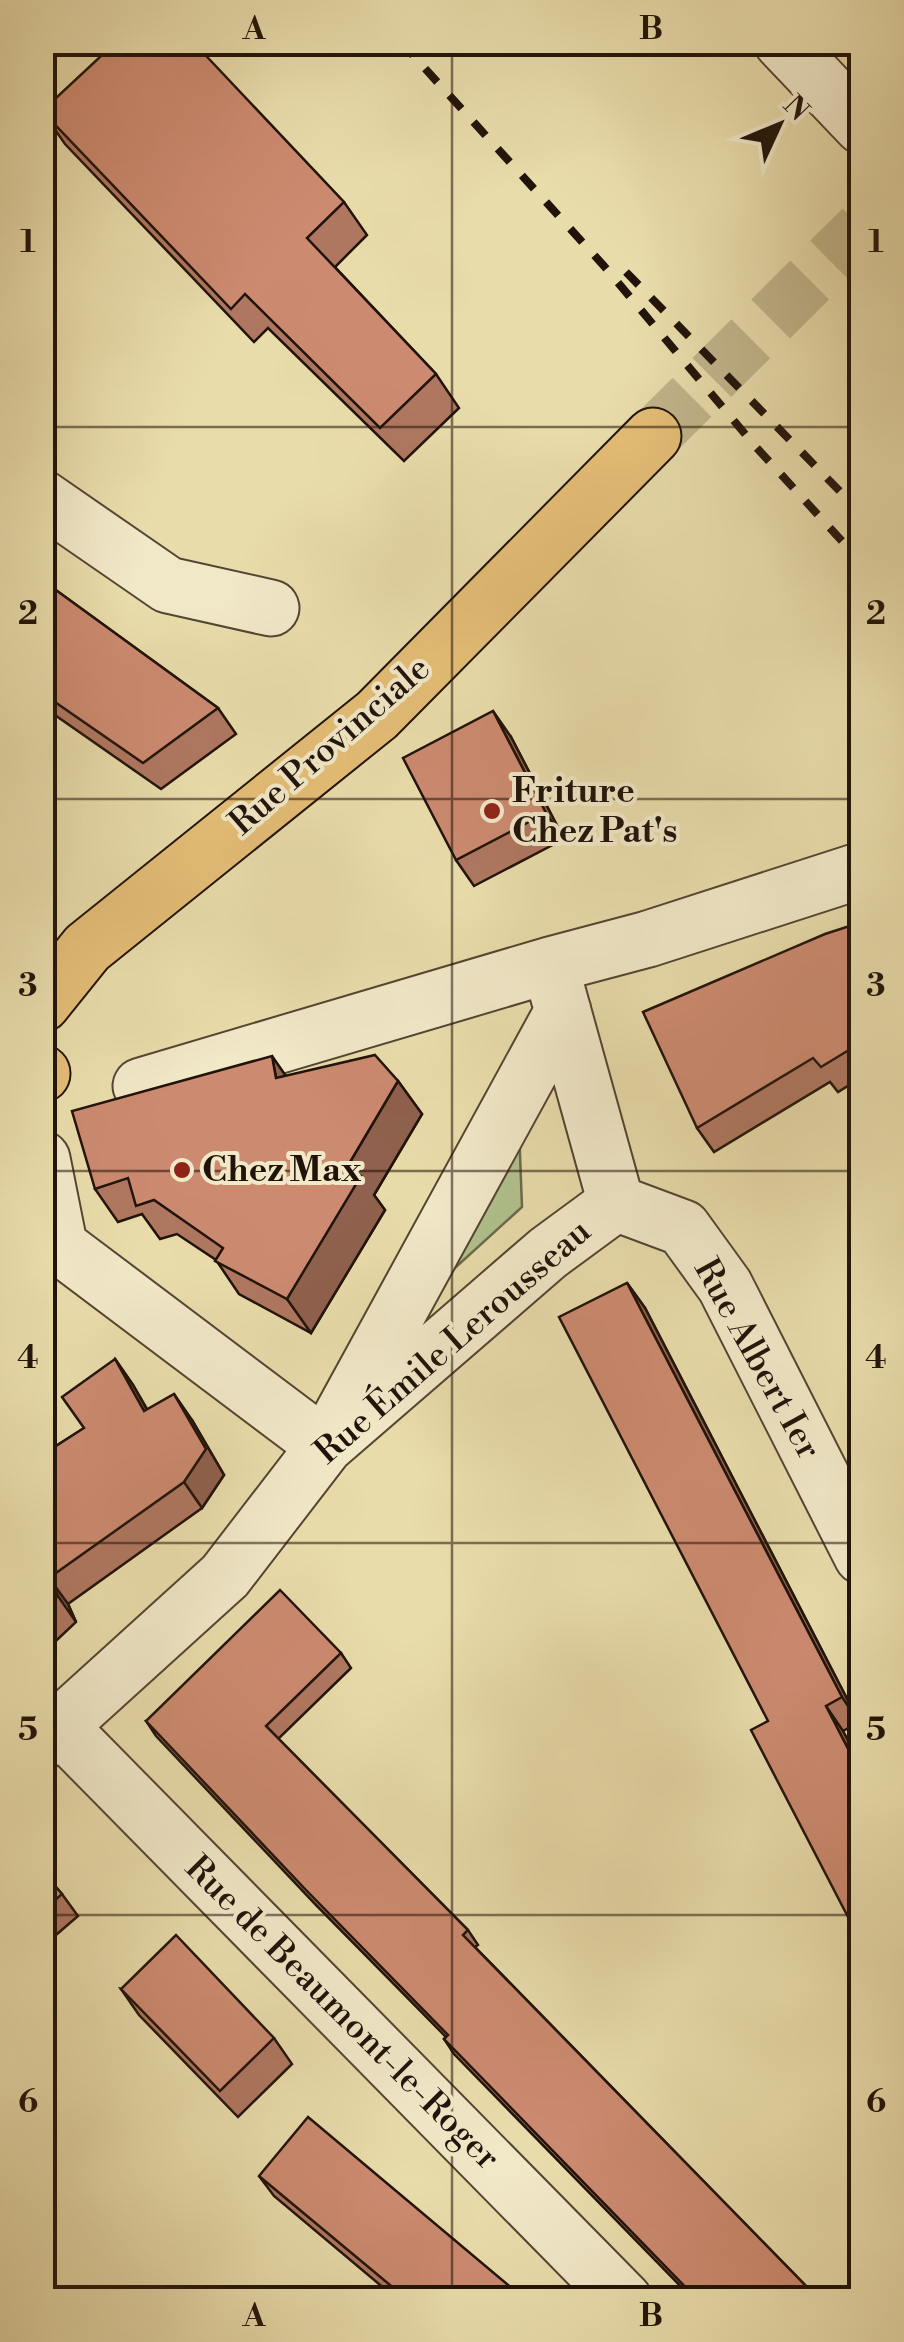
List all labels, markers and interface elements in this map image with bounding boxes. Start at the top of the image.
text: A [242,9,267,49]
text: B [639,9,663,49]
north arrow [729,75,829,175]
text: N [776,89,816,129]
text: 1 [20,222,36,262]
text: 1 [868,222,884,262]
text: 2 [18,594,38,634]
text: 2 [866,594,886,634]
street label: Rue Provinciale [221,647,439,845]
place label: Friture Chez Pat's [512,770,677,853]
marker: Friture Chez Pat's [481,800,503,822]
text: 3 [18,966,38,1006]
text: 3 [866,966,886,1006]
place label: Chez Max [202,1149,362,1192]
marker: Chez Max [171,1159,193,1181]
street label: Rue Émile Lerousseau [305,1209,600,1474]
street label: Rue Albert Ier [684,1251,830,1467]
text: 4 [17,1338,39,1378]
text: 4 [865,1338,887,1378]
text: 5 [18,1710,38,1750]
text: 5 [866,1710,886,1750]
street label: Rue de Beaumont-le-Roger [176,1847,508,2179]
text: 6 [18,2082,38,2122]
text: 6 [866,2082,886,2122]
text: A [242,2296,267,2336]
text: B [639,2296,663,2336]

